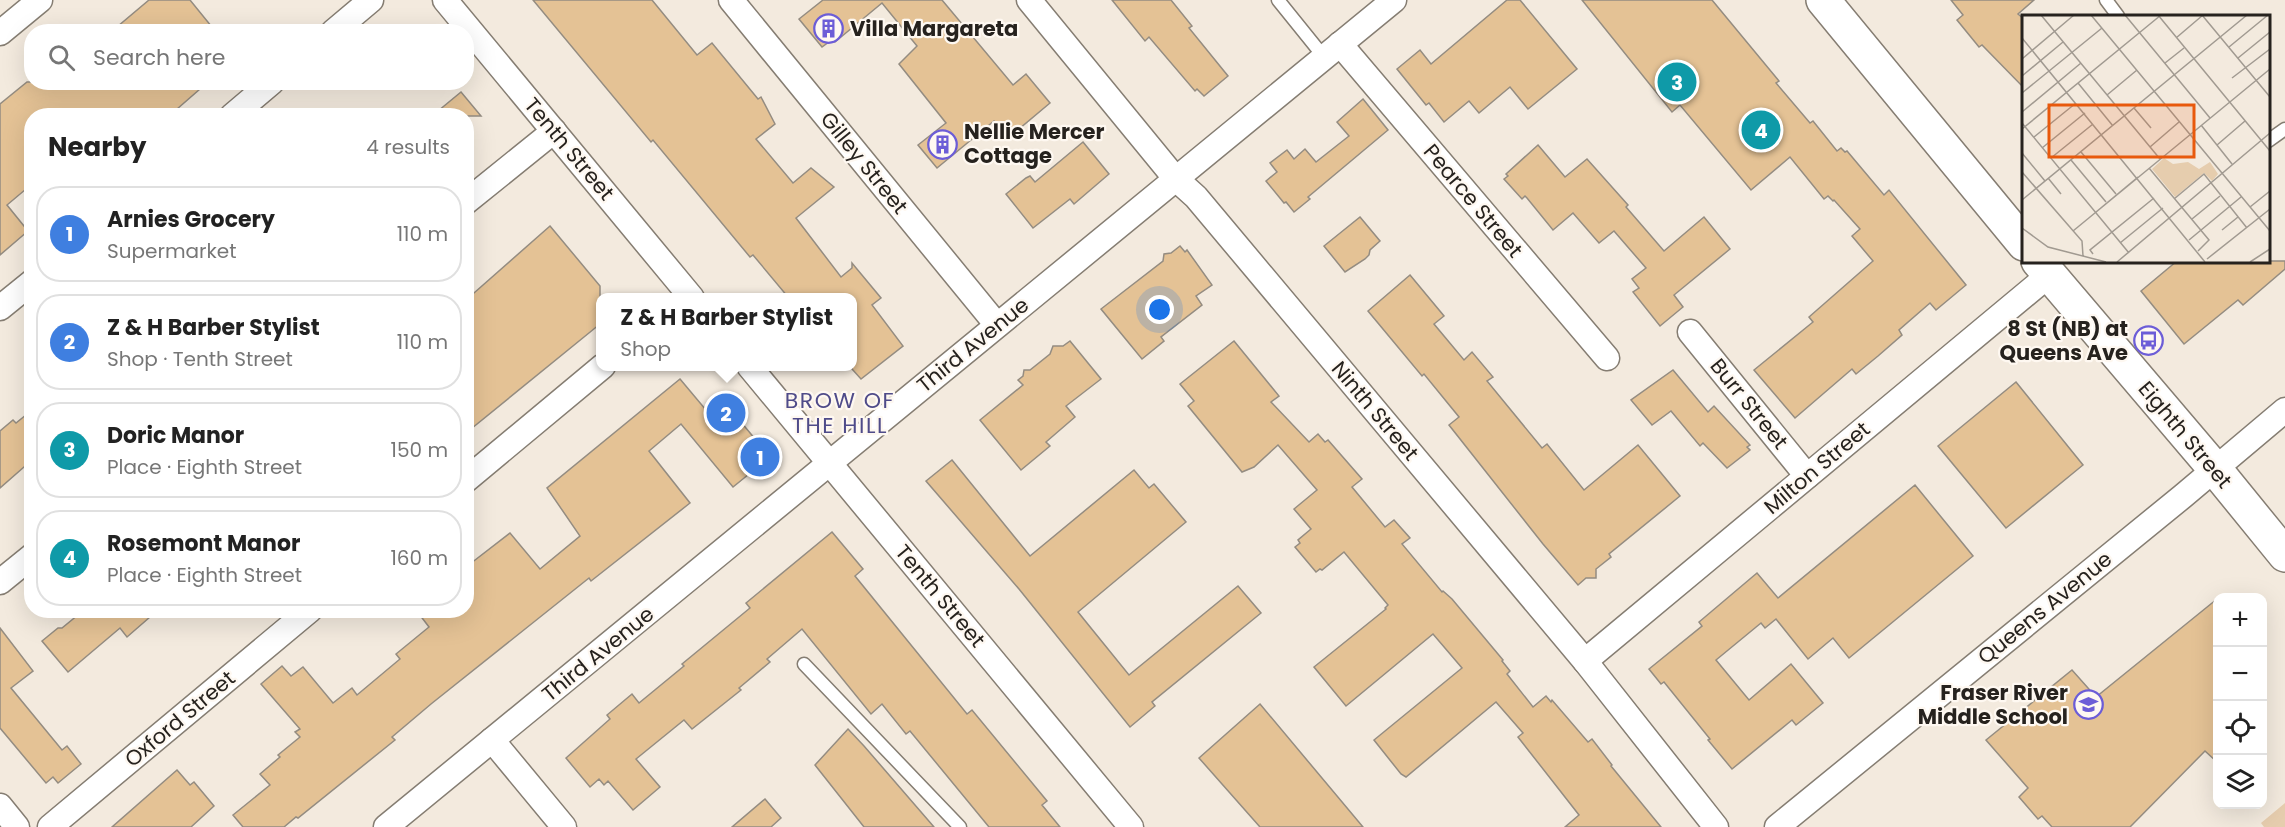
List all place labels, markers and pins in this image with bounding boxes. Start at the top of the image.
building icon: Villa Margareta [813,13,845,45]
place label: Villa Margareta [850,14,1018,43]
pin: 3 [1658,60,1696,104]
pin: 4 [1742,108,1780,152]
place label: Nellie Mercer Cottage [964,117,1105,170]
building icon: Nellie Mercer Cottage [927,128,959,160]
place label: 8 St (NB) at Queens Ave [2000,314,2128,367]
bus stop icon: 8 St (NB) at Queens Ave [2133,325,2165,357]
pin: 2 [706,390,746,436]
pin: 1 [740,434,780,480]
place label: Fraser River Middle School [1918,678,2068,731]
school or university icon: Fraser River Middle School [2073,689,2105,721]

